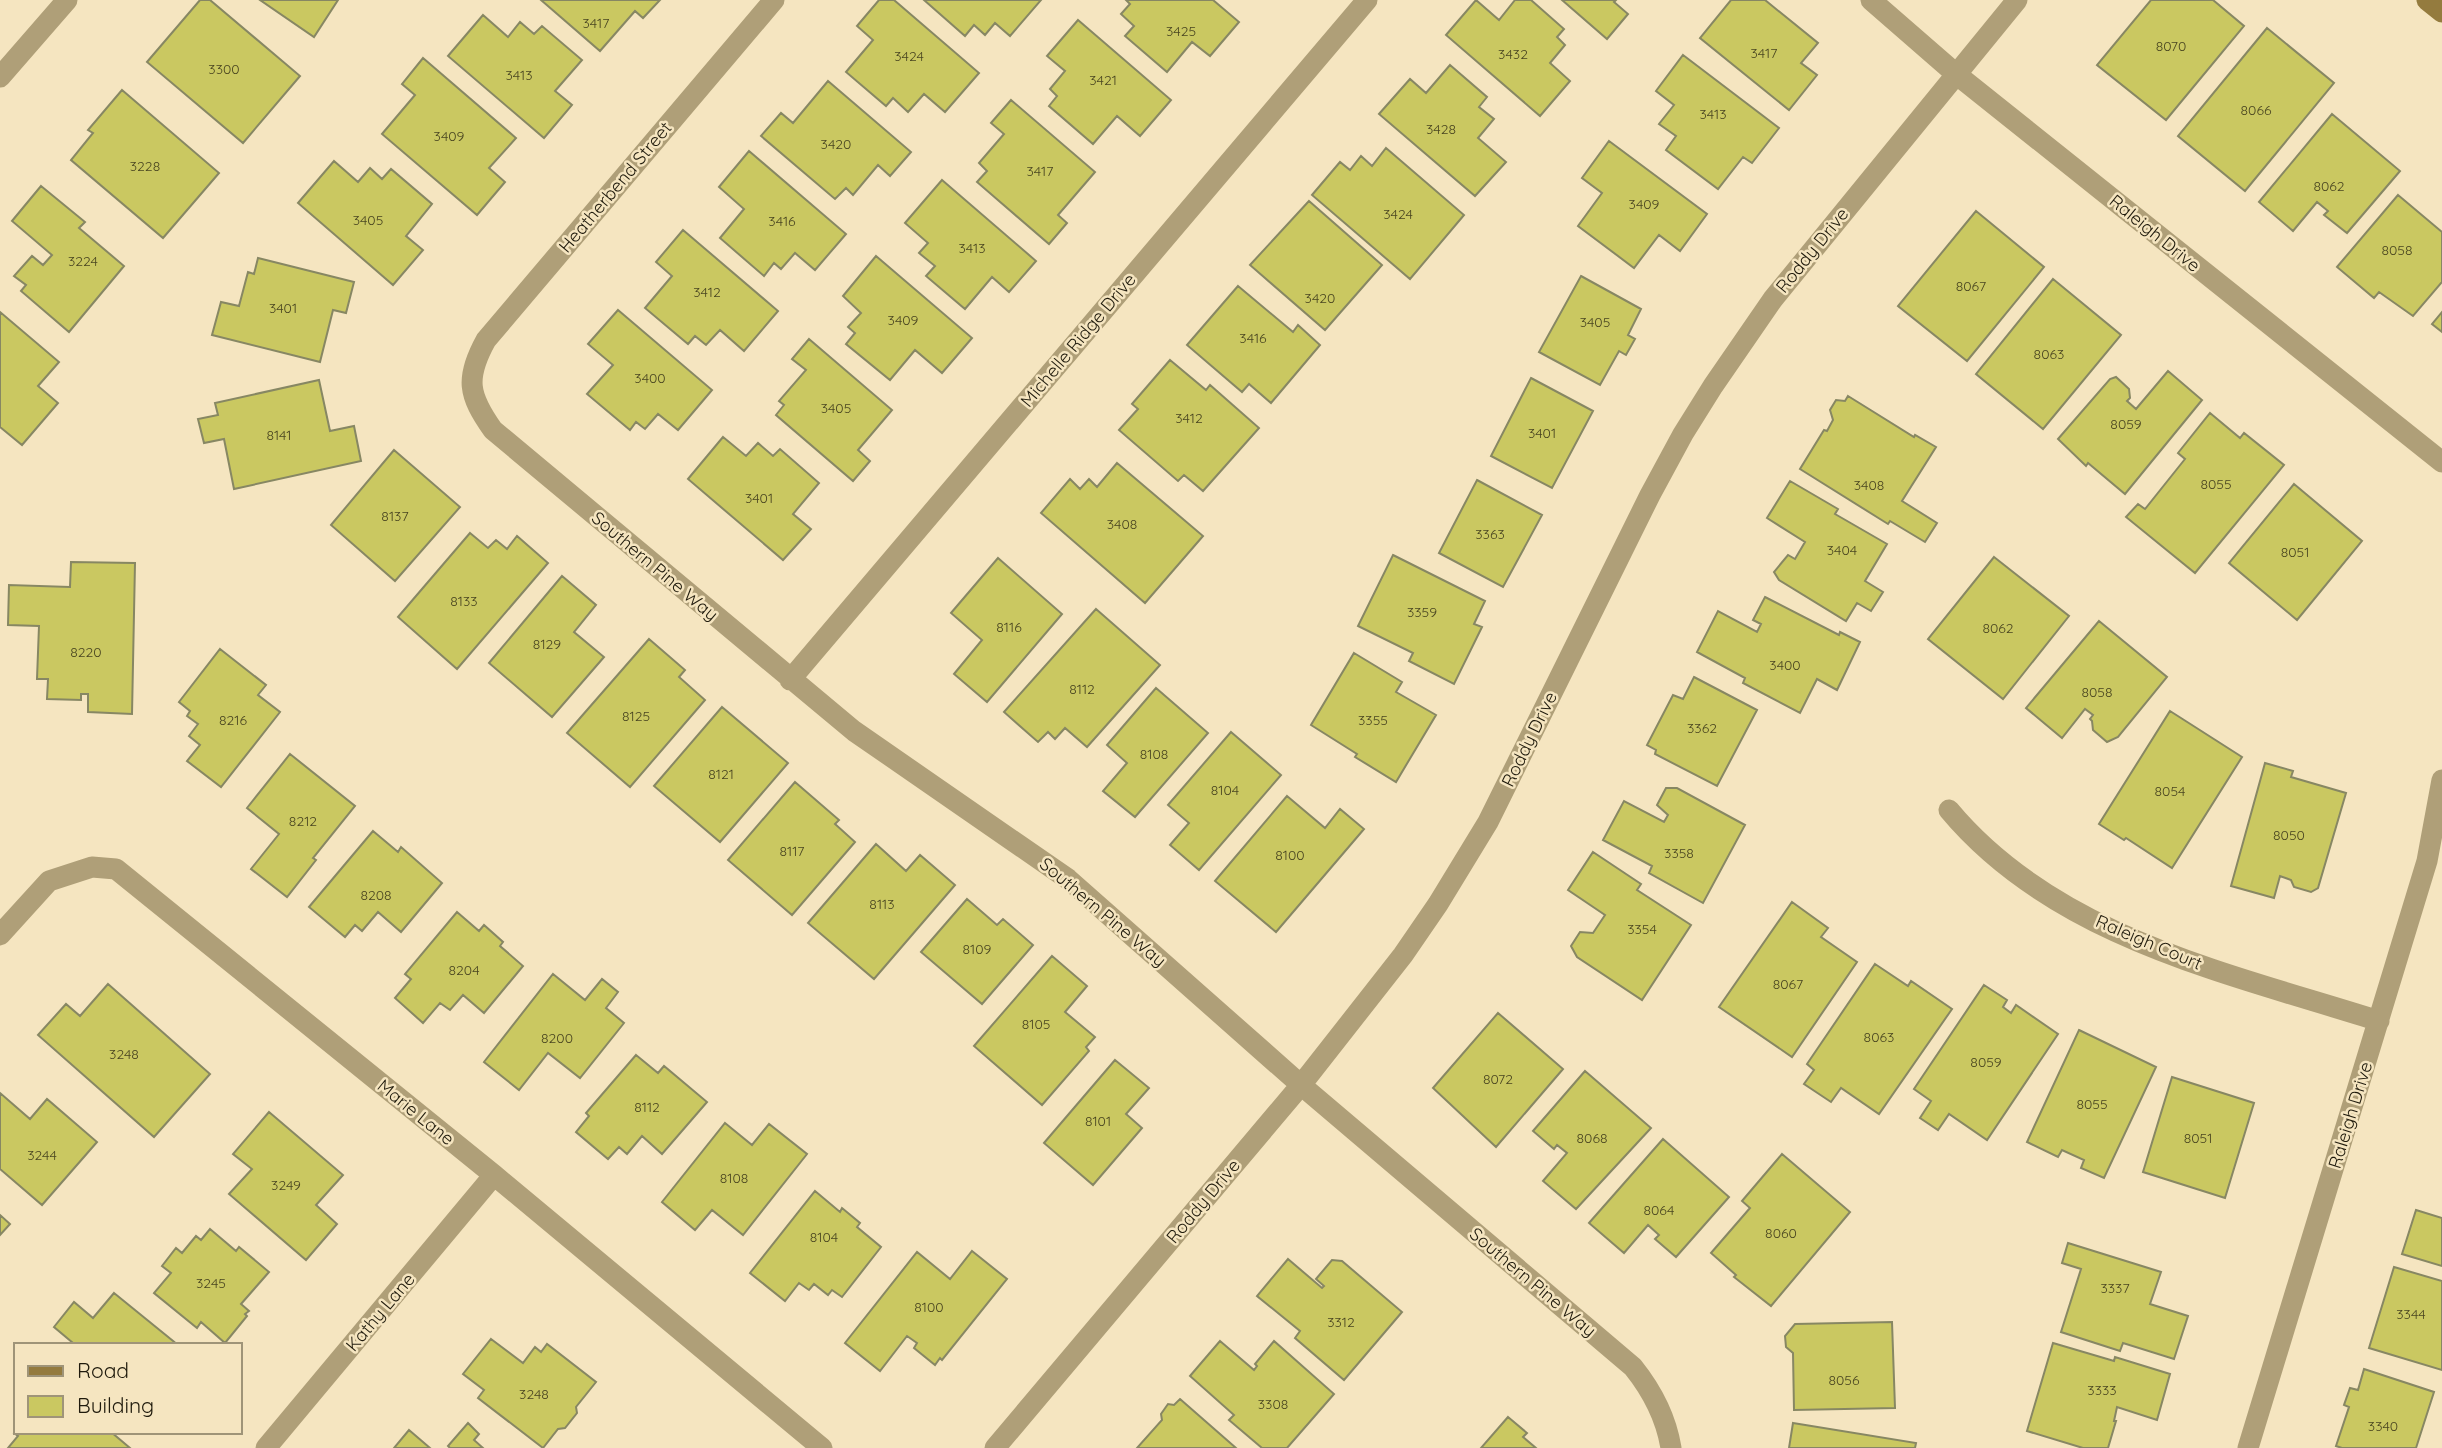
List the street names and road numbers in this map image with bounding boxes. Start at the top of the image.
street label: Heatherbend Street [553,117,677,257]
street label: Raleigh Drive [2105,189,2205,277]
street label: Roddy Drive [1771,203,1853,297]
street label: Michelle Ridge Drive [1015,268,1141,412]
street label: Southern Pine Way [587,506,723,626]
street label: Roddy Drive [1496,688,1562,790]
street label: Southern Pine Way [1035,852,1171,972]
street label: Raleigh Court [2092,909,2206,975]
street label: Raleigh Drive [2323,1059,2377,1171]
street label: Marie Lane [373,1074,459,1150]
street label: Roddy Drive [1161,1154,1245,1248]
street label: Southern Pine Way [1465,1222,1601,1342]
street label: Kathy Lane [340,1268,420,1356]

